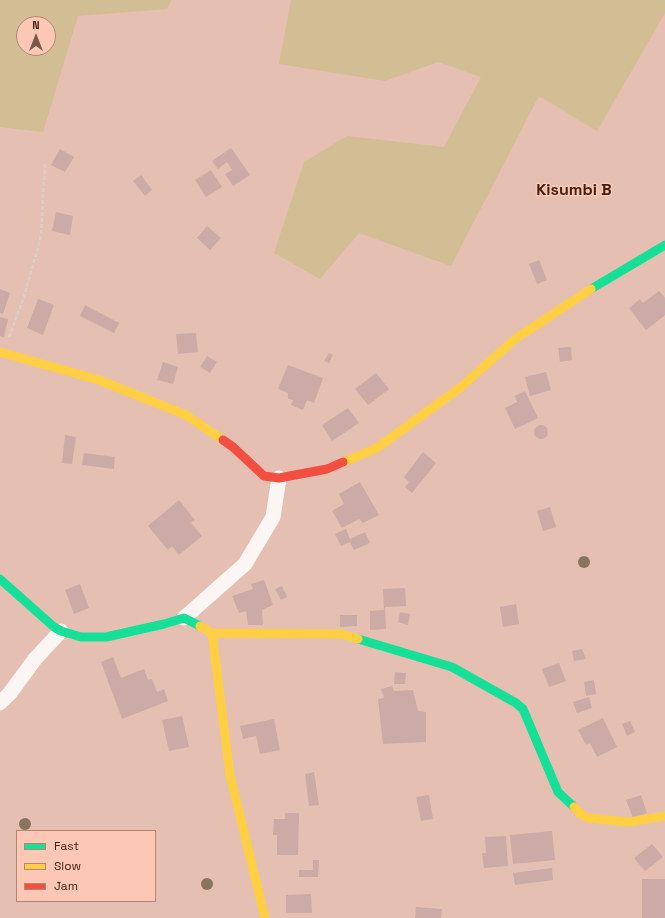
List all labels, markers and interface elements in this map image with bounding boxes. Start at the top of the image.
north arrow [16,16,56,56]
text: N [32,18,40,32]
district label: Kisumbi B [536,181,612,201]
legend [16,830,156,902]
text: Fast [54,838,79,854]
text: Slow [54,858,81,874]
text: Jam [54,878,78,894]

